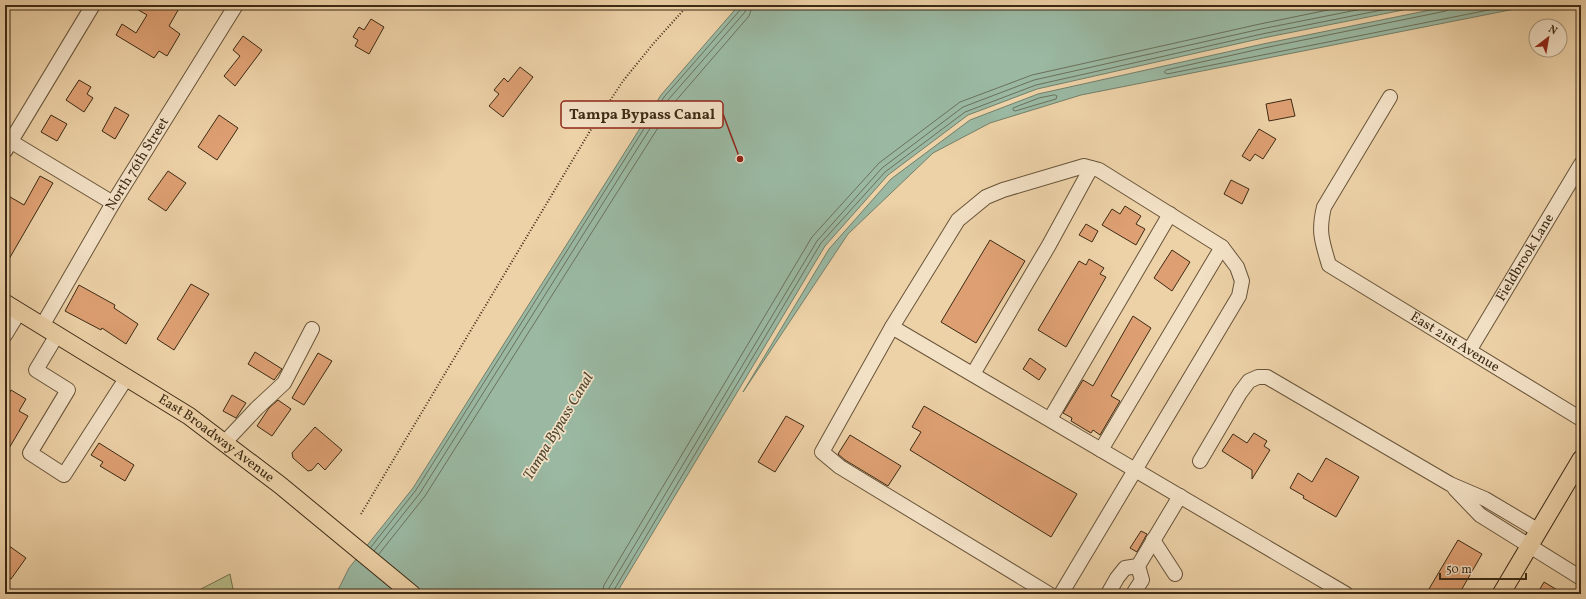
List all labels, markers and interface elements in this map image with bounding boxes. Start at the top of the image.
north arrow [1528,18,1568,58]
text: N [1545,22,1560,39]
callout: Tampa Bypass Canal [561,101,723,128]
text: Tampa Bypass Canal [569,105,715,126]
street label: North 76th Street [101,114,173,214]
street label: Fieldbrook Lane [1491,210,1559,305]
street label: East 21st Avenue [1407,307,1504,377]
water label: Tampa Bypass Canal [519,369,599,485]
street label: East Broadway Avenue [155,390,278,487]
scale bar [1440,555,1526,581]
text: 50 m [1446,562,1472,578]

